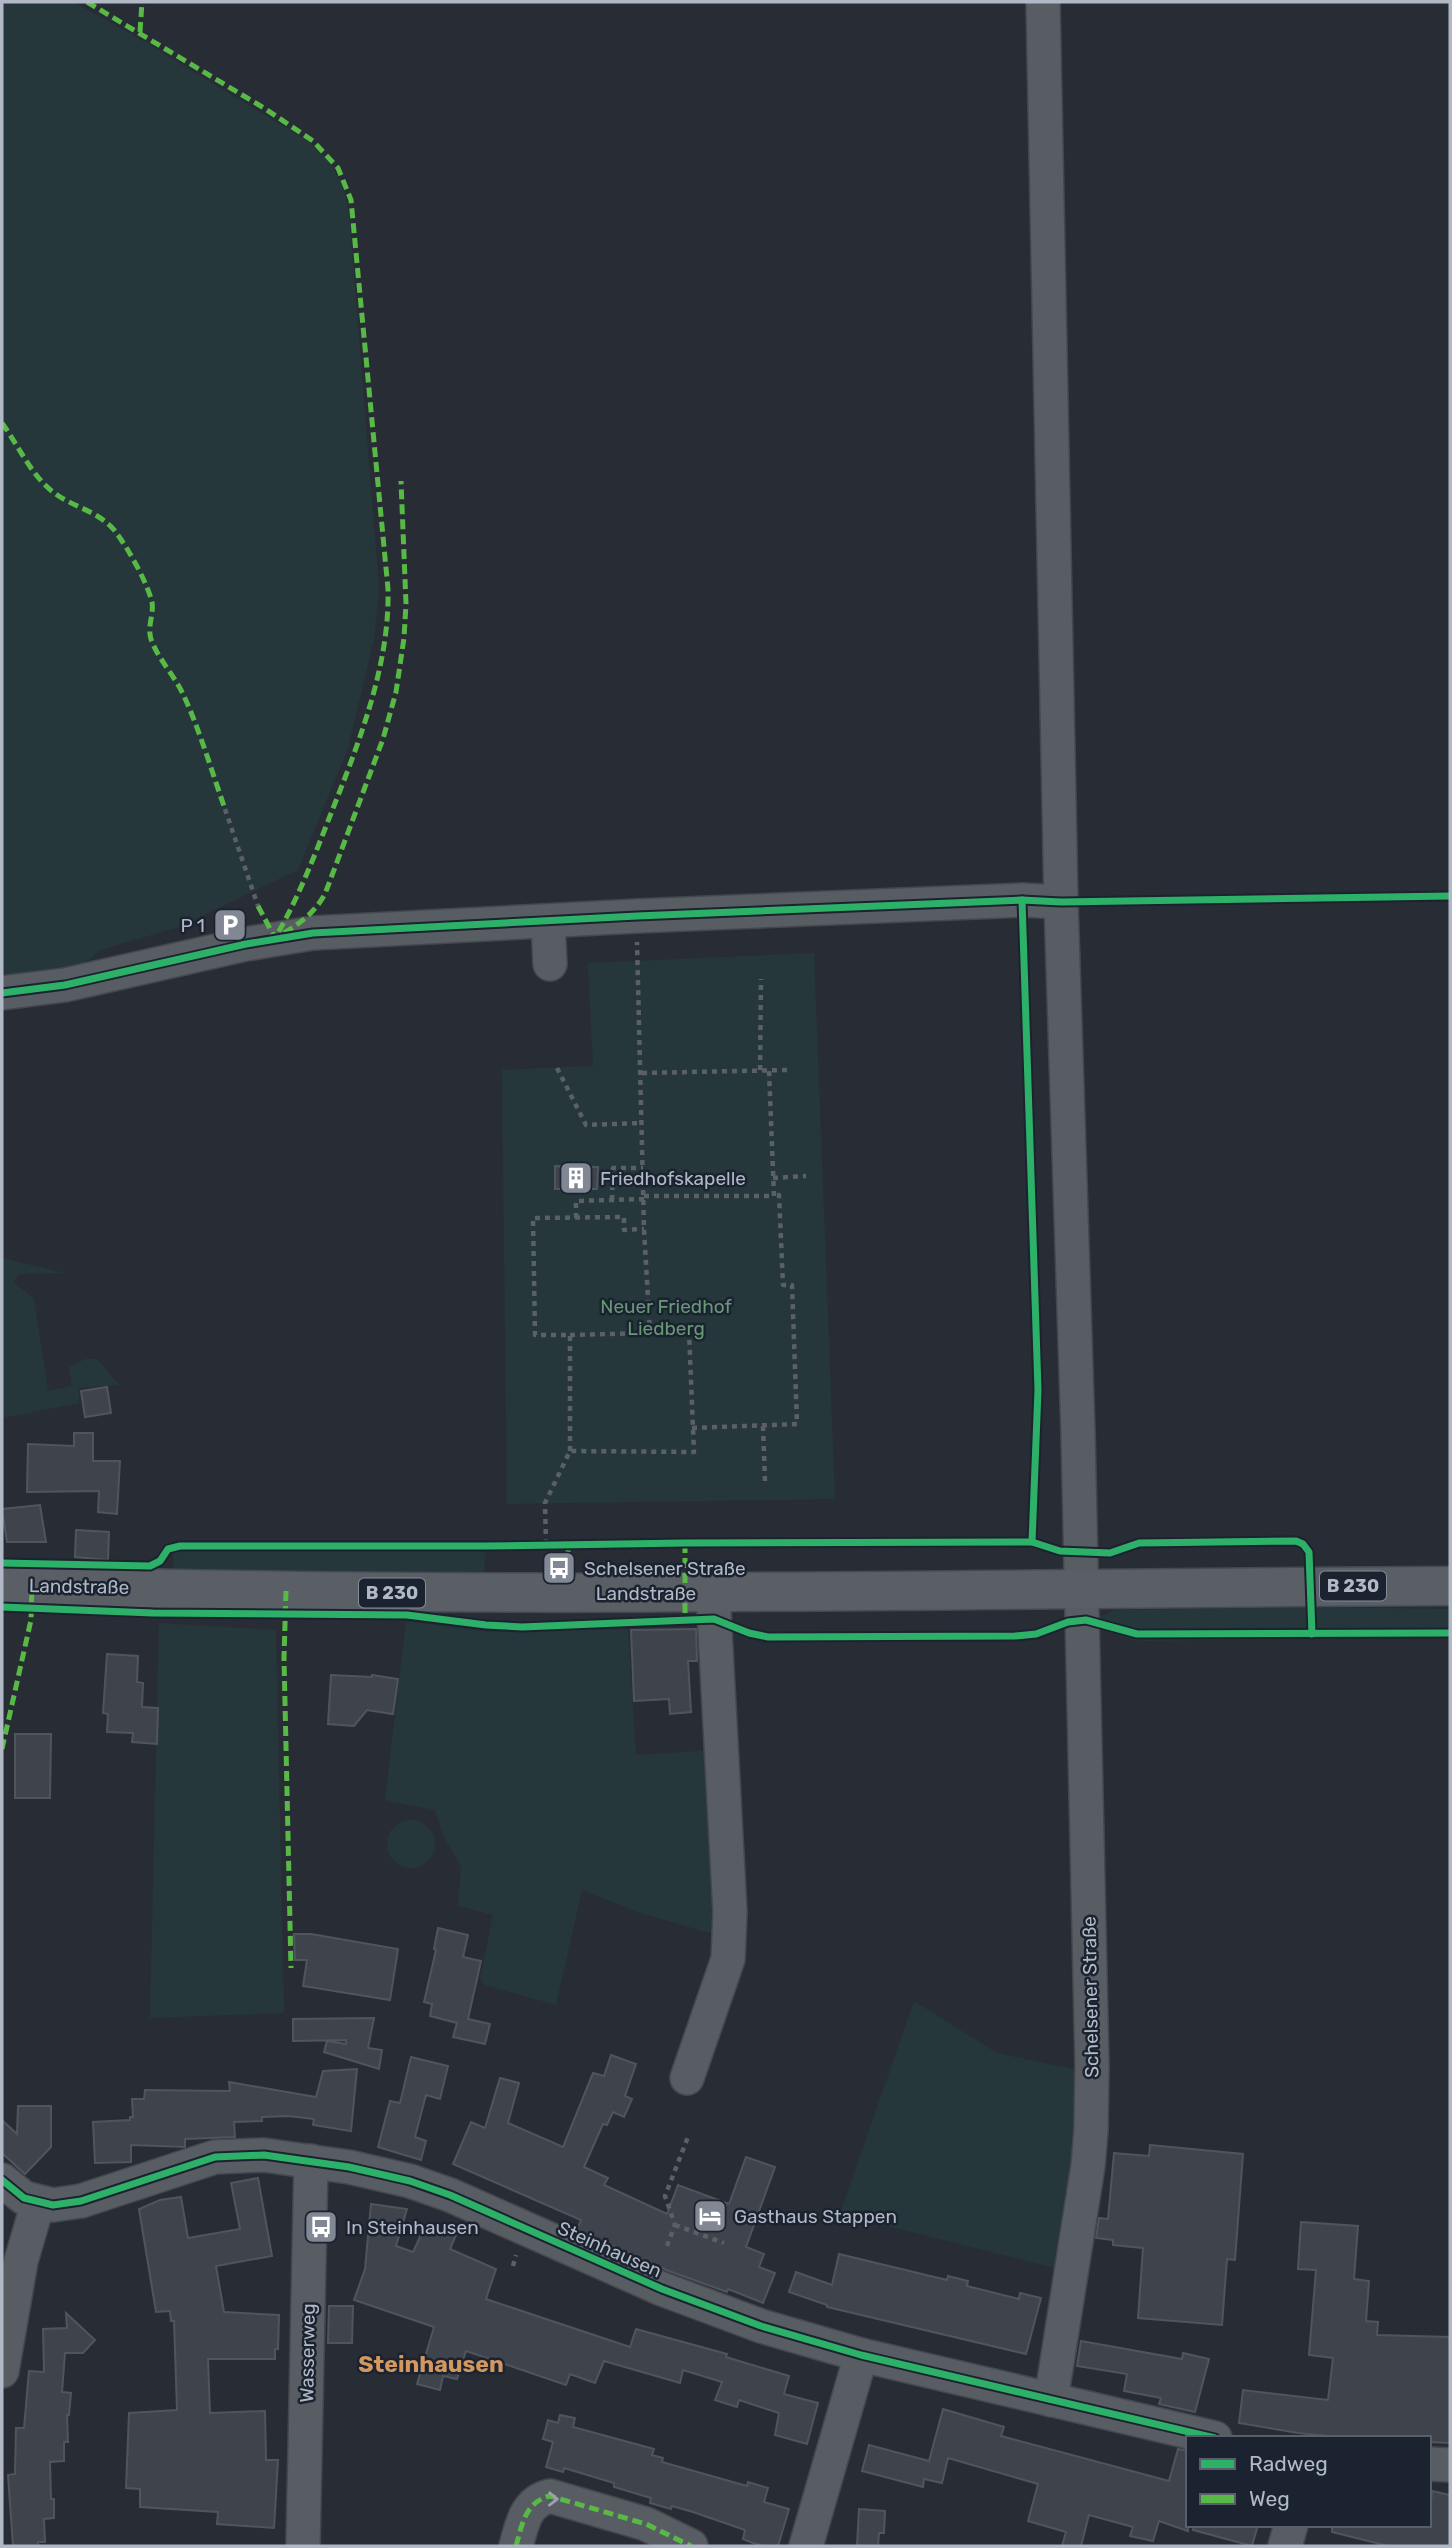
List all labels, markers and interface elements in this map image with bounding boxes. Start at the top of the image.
parking icon: P 1 [211,906,249,944]
place label: P 1 [180,914,205,937]
building icon: Friedhofskapelle [557,1159,595,1197]
place label: Friedhofskapelle [600,1167,746,1190]
park label: Neuer Friedhof Liedberg [600,1295,732,1340]
bus stop icon: Schelsener Straße [540,1549,578,1587]
place label: Schelsener Straße [584,1557,746,1580]
road number: B 230 [1320,1572,1386,1601]
street label: Landstraße [29,1574,129,1599]
road number: B 230 [359,1578,425,1608]
street label: Landstraße [596,1582,696,1605]
street label: Schelsener Straße [1078,1916,1103,2078]
hotel icon: Gasthaus Stappen [691,2197,729,2235]
place label: Gasthaus Stappen [734,2205,897,2228]
bus stop icon: In Steinhausen [302,2208,340,2246]
place label: In Steinhausen [346,2216,479,2239]
street label: Steinhausen [554,2216,665,2283]
street label: Wasserweg [295,2303,320,2403]
district label: Steinhausen [358,2350,504,2378]
legend [1186,2436,1431,2527]
text: Radweg [1249,2451,1328,2476]
text: Weg [1249,2486,1290,2511]
one-way arrow [548,2491,559,2506]

